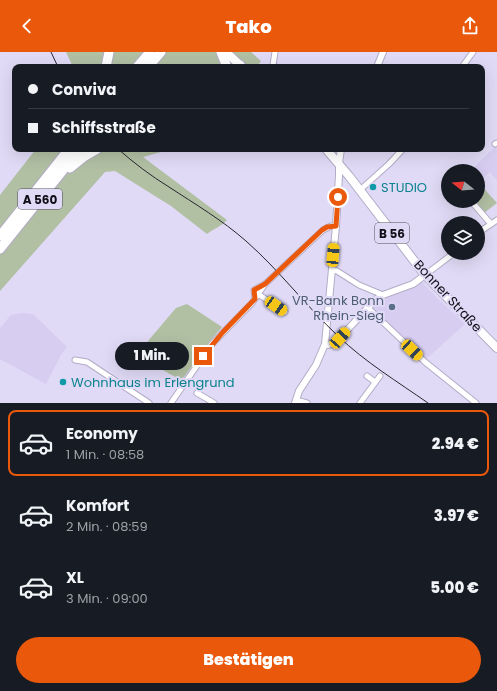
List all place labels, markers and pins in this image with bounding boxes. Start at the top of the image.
place label: STUDIO [381,178,427,197]
marker: STUDIO [368,182,378,192]
place label: VR-Bank Bonn Rhein-Sieg [292,291,384,325]
marker: VR-Bank Bonn Rhein-Sieg [387,302,397,312]
place label: Wohnhaus im Erlengrund [71,373,235,392]
marker: Wohnhaus im Erlengrund [58,377,68,387]

